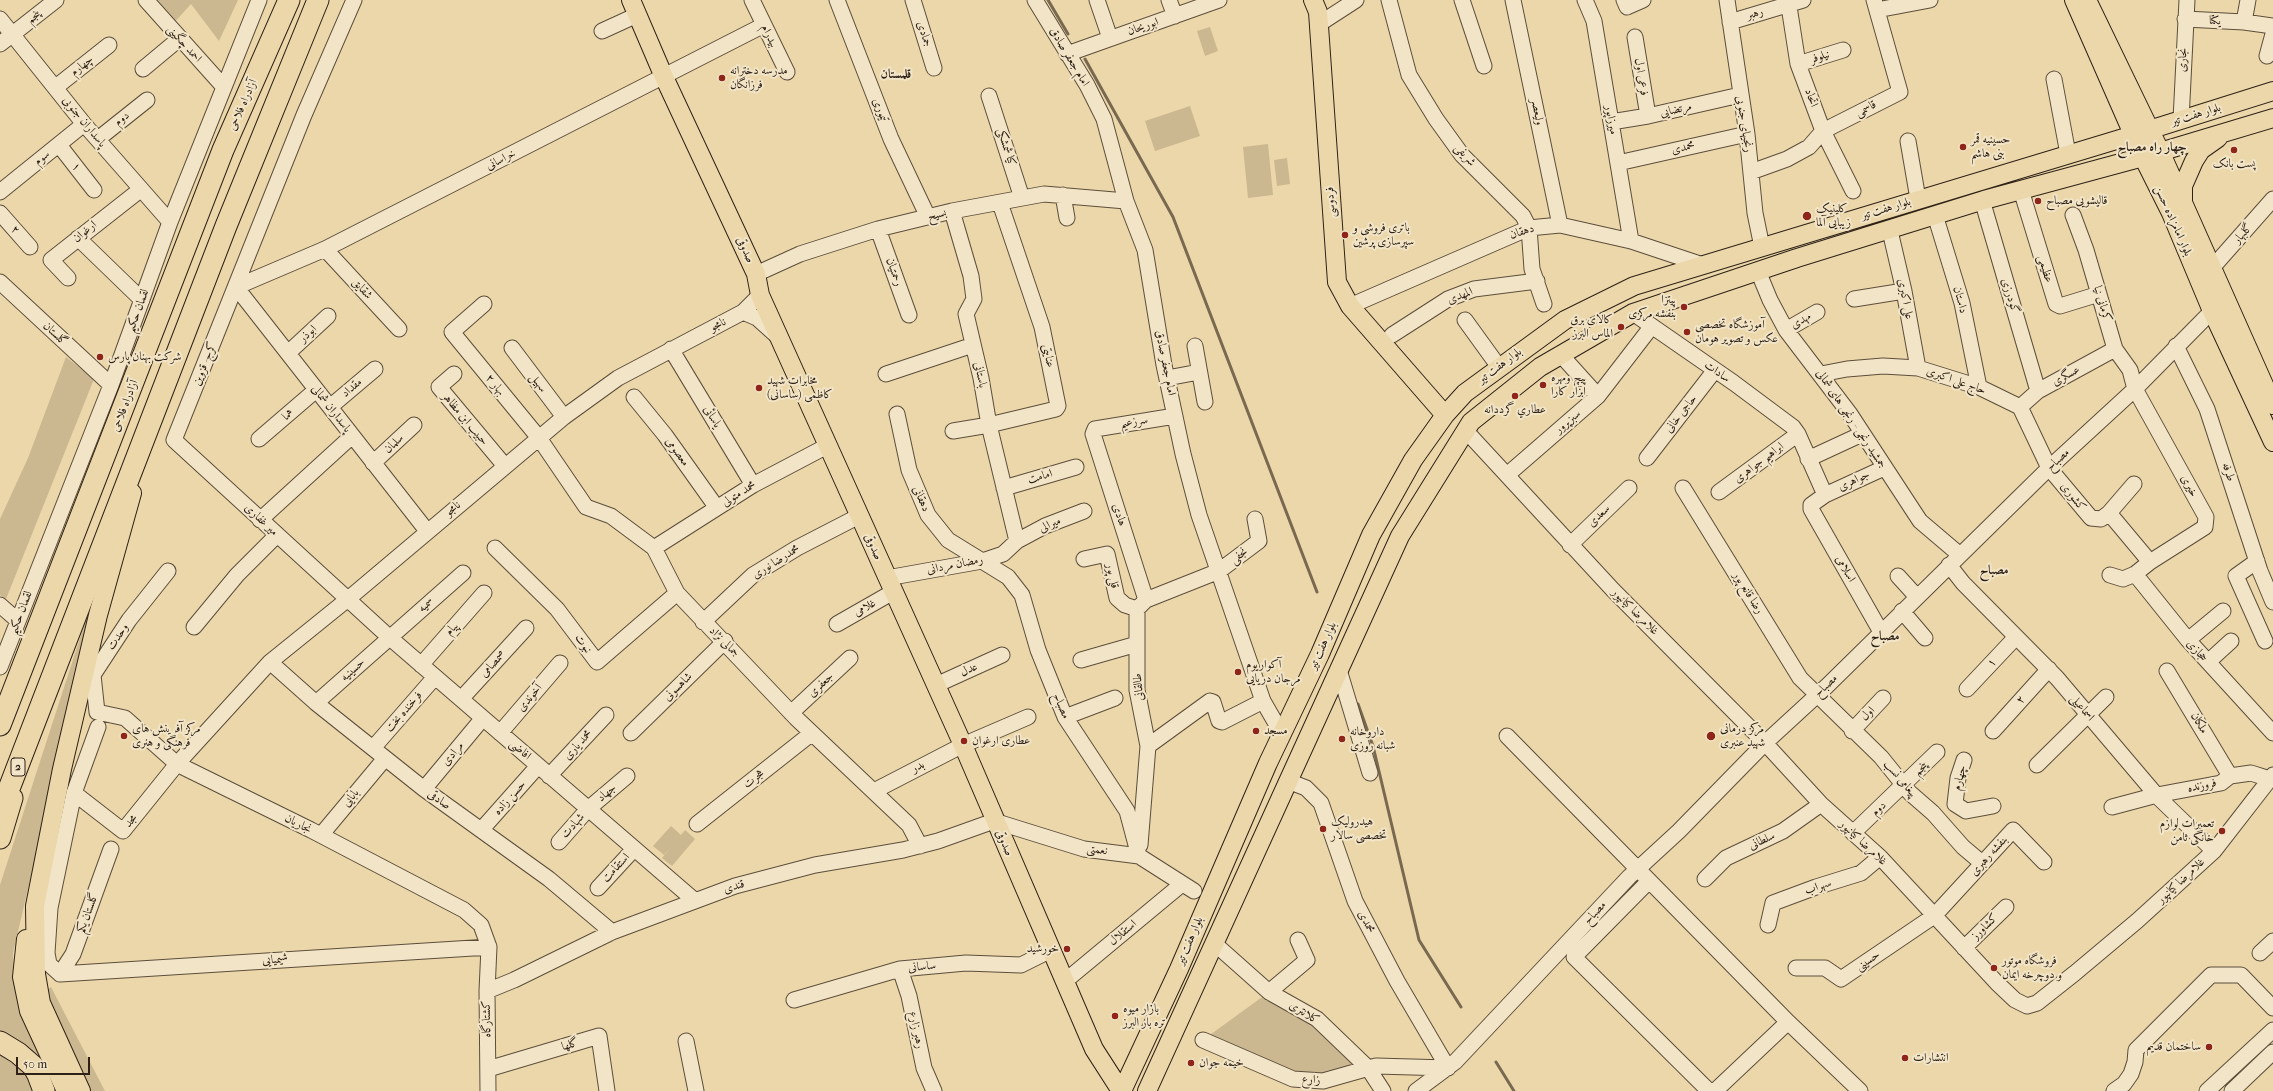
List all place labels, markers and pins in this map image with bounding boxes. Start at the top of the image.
place label: مدرسه دخترانه فرزانگان [730,64,788,92]
marker: مدرسه دخترانه فرزانگان [717,73,727,83]
place label: حسینیه قمر بنی هاشم [1971,133,2010,161]
marker: حسینیه قمر بنی هاشم [1958,142,1968,152]
marker: پست بانک [2229,145,2239,155]
place label: پست بانک [2213,157,2255,171]
place label: قالیشویی مصباح [2046,194,2108,208]
marker: قالیشویی مصباح [2033,196,2043,206]
place label: کلینیک زیبایی آلما [1816,202,1851,230]
marker: کلینیک زیبایی آلما [1801,210,1813,222]
place label: باتری فروشی و سپرسازی پرشین [1353,221,1414,249]
marker: باتری فروشی و سپرسازی پرشین [1340,230,1350,240]
place label: پیتزا بنفشه مرکزی [1628,293,1676,321]
marker: پیتزا بنفشه مرکزی [1679,302,1689,312]
place label: کالای برق الماس البرز [1570,313,1613,341]
place label: آموزشگاه تخصصی عکس و تصویر هومان [1695,318,1778,346]
marker: کالای برق الماس البرز [1616,322,1626,332]
marker: آموزشگاه تخصصی عکس و تصویر هومان [1682,327,1692,337]
place label: شرکت بهنان پارس [108,350,181,364]
marker: شرکت بهنان پارس [95,352,105,362]
place label: پیچ ومهره ابزار کارا [1551,371,1586,399]
place label: مخابرات شهید کاظمی (ساسانی) [767,374,833,402]
marker: پیچ ومهره ابزار کارا [1538,380,1548,390]
marker: مخابرات شهید کاظمی (ساسانی) [754,383,764,393]
marker: عطاري گرددانه [1510,391,1520,401]
place label: عطاري گرددانه [1484,403,1546,417]
place label: آکواریوم مرجان دریایی [1246,658,1301,686]
marker: آکواریوم مرجان دریایی [1233,667,1243,677]
place label: مرکز آفرینش های فرهنگی و هنری [132,722,201,750]
place label: مرکز درمانی شهید عنبری [1720,722,1765,750]
place label: مسجد [1264,724,1288,738]
place label: داروخانه شبانه روزی [1350,725,1395,753]
marker: مسجد [1251,726,1261,736]
marker: مرکز درمانی شهید عنبری [1705,730,1717,742]
marker: مرکز آفرینش های فرهنگی و هنری [119,731,129,741]
place label: عطاری ارغوان [972,734,1030,748]
marker: داروخانه شبانه روزی [1337,734,1347,744]
marker: عطاری ارغوان [959,736,969,746]
place label: هیدرولیک تخصصی سالار [1331,815,1387,843]
place label: تعمیرات لوازم خانگی ثامن [2160,817,2214,845]
marker: هیدرولیک تخصصی سالار [1318,824,1328,834]
marker: تعمیرات لوازم خانگی ثامن [2217,826,2227,836]
place label: خورشید [1027,942,1059,956]
marker: خورشید [1062,944,1072,954]
place label: فروشگاه موتور و دوچرخه ایمان [2002,954,2062,982]
marker: فروشگاه موتور و دوچرخه ایمان [1989,963,1999,973]
place label: بازار میوه تره بار البرز [1123,1002,1166,1030]
marker: بازار میوه تره بار البرز [1110,1011,1120,1021]
place label: ساختمان قدیم [2147,1040,2201,1054]
marker: ساختمان قدیم [2204,1042,2214,1052]
place label: انتشارات [1913,1051,1949,1065]
marker: انتشارات [1900,1053,1910,1063]
place label: خیمه جوان [1199,1056,1244,1070]
marker: خیمه جوان [1186,1058,1196,1068]

